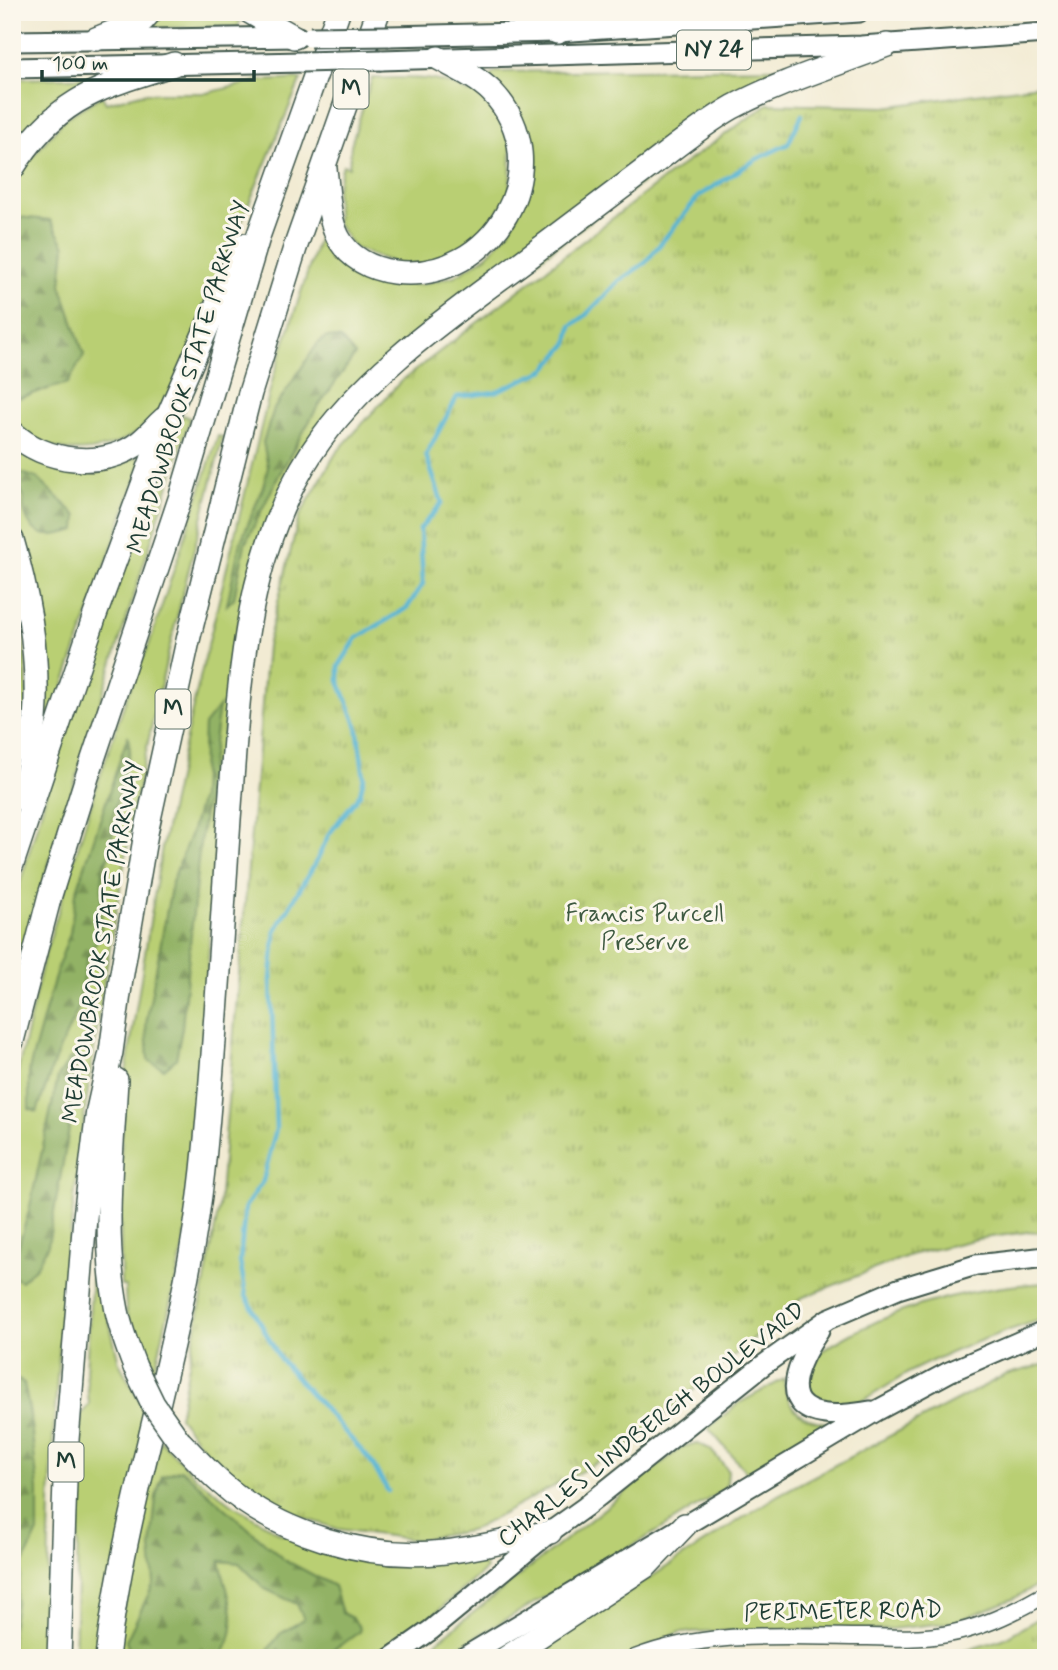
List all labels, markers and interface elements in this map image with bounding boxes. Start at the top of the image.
road number: NY 24 [677,31,751,70]
scale bar [42,38,254,82]
text: 100 m [52,50,108,78]
road number: M [334,69,368,108]
street label: MEADOWBROOK STATE PARKWAY [120,197,258,557]
road number: M [156,690,190,729]
street label: MEADOWBROOK STATE PARKWAY [56,758,150,1126]
park label: Francis Purcell Preserve [565,899,725,958]
street label: CHARLES LINDBERGH BOULEVARD [492,1295,812,1555]
road number: M [48,1442,84,1482]
street label: PERIMETER ROAD [743,1595,943,1629]

